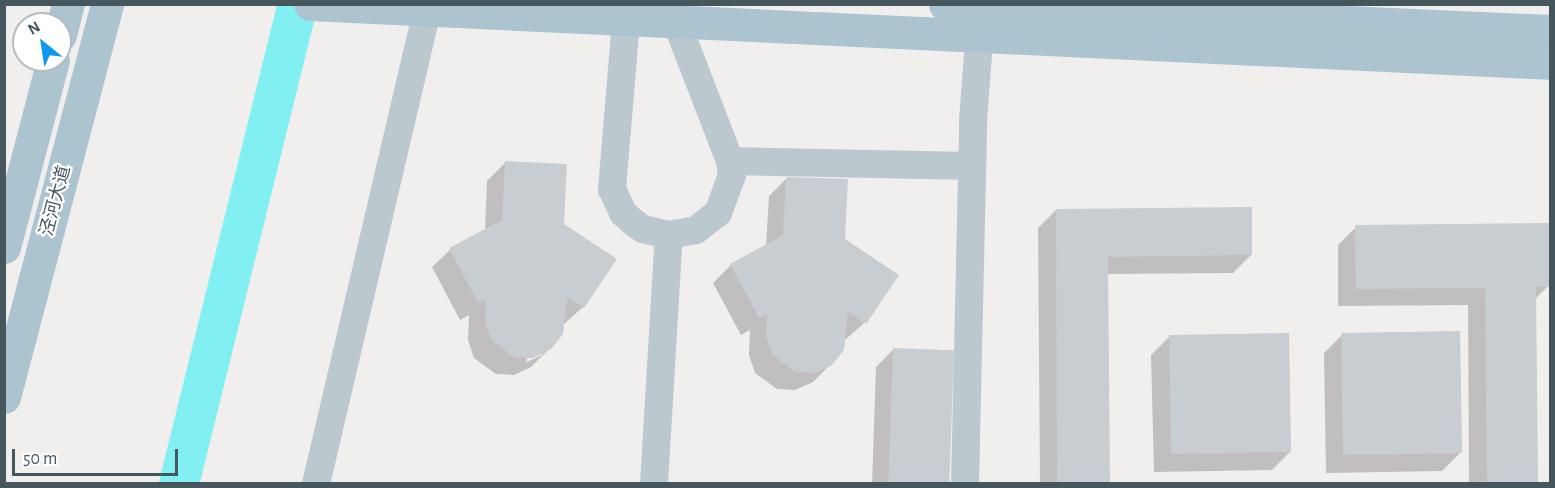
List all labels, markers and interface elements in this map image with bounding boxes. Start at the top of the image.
north arrow [12,12,72,72]
text: N [25,18,43,38]
street label: 泾河大道 [36,163,76,239]
scale bar [15,437,182,475]
text: 50 m [23,450,57,468]

